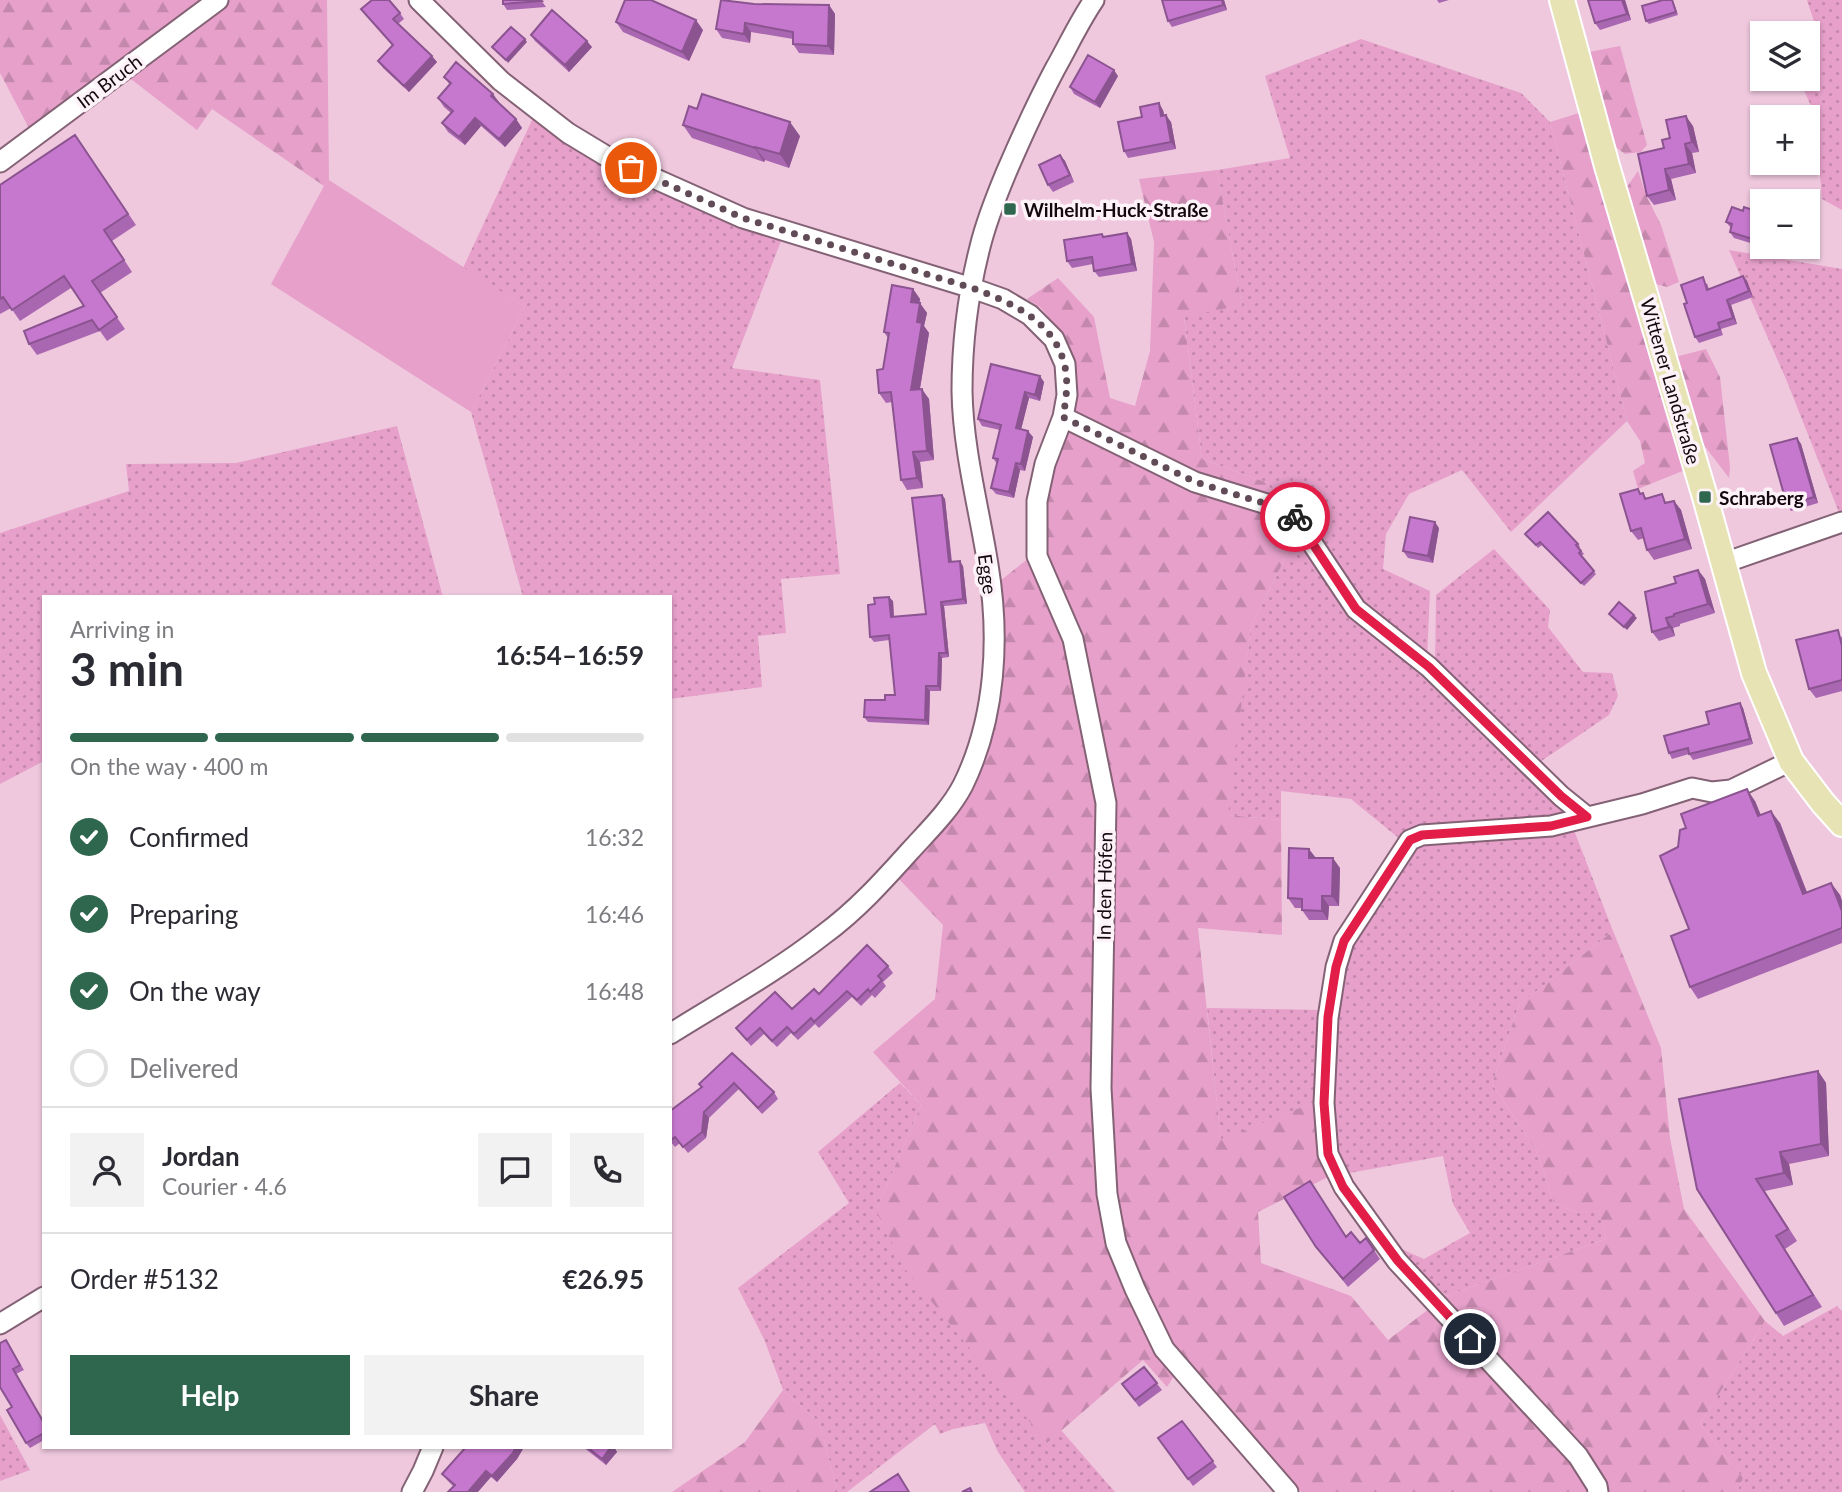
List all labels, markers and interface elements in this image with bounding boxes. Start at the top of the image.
map controls [1750,21,1820,259]
button: layers [1750,21,1820,91]
street label: Im Bruch [72,49,146,113]
button: + [1750,105,1820,175]
pin [601,138,661,198]
icon: bag [612,149,650,187]
button: − [1750,189,1820,259]
place label: Wilhelm-Huck-Straße [1024,198,1208,221]
marker: Wilhelm-Huck-Straße [1002,201,1018,217]
street label: Wittener Landstraße [1636,295,1706,467]
courier [1260,482,1330,552]
place label: Schraberg [1719,486,1804,509]
marker: Schraberg [1697,489,1713,505]
icon: bike [1276,498,1314,536]
street label: Egge [974,552,1002,596]
text: Arriving in [70,615,174,643]
text: 16:54–16:59 [495,639,644,671]
text: 3 min [70,641,184,696]
text: On the way · 400 m [70,752,269,780]
icon: check [70,818,108,856]
text: Confirmed [129,821,249,853]
text: 16:32 [585,823,644,851]
street label: In den Höfen [1092,832,1116,940]
icon: check [70,895,108,933]
text: Preparing [129,898,238,930]
text: 16:46 [585,900,644,928]
icon: check [70,972,108,1010]
text: On the way [129,975,261,1007]
text: 16:48 [585,977,644,1005]
text: Delivered [129,1052,239,1084]
button: person [70,1133,144,1207]
button: chat [478,1133,552,1207]
button: phone [570,1133,644,1207]
text: Jordan [162,1140,240,1172]
text: Courier · 4.6 [162,1172,287,1200]
text: Order #5132 [70,1263,219,1295]
text: €26.95 [562,1263,644,1295]
pin [1440,1309,1500,1369]
icon: home [1451,1320,1489,1358]
button: Help [70,1355,350,1435]
button: Share [364,1355,644,1435]

